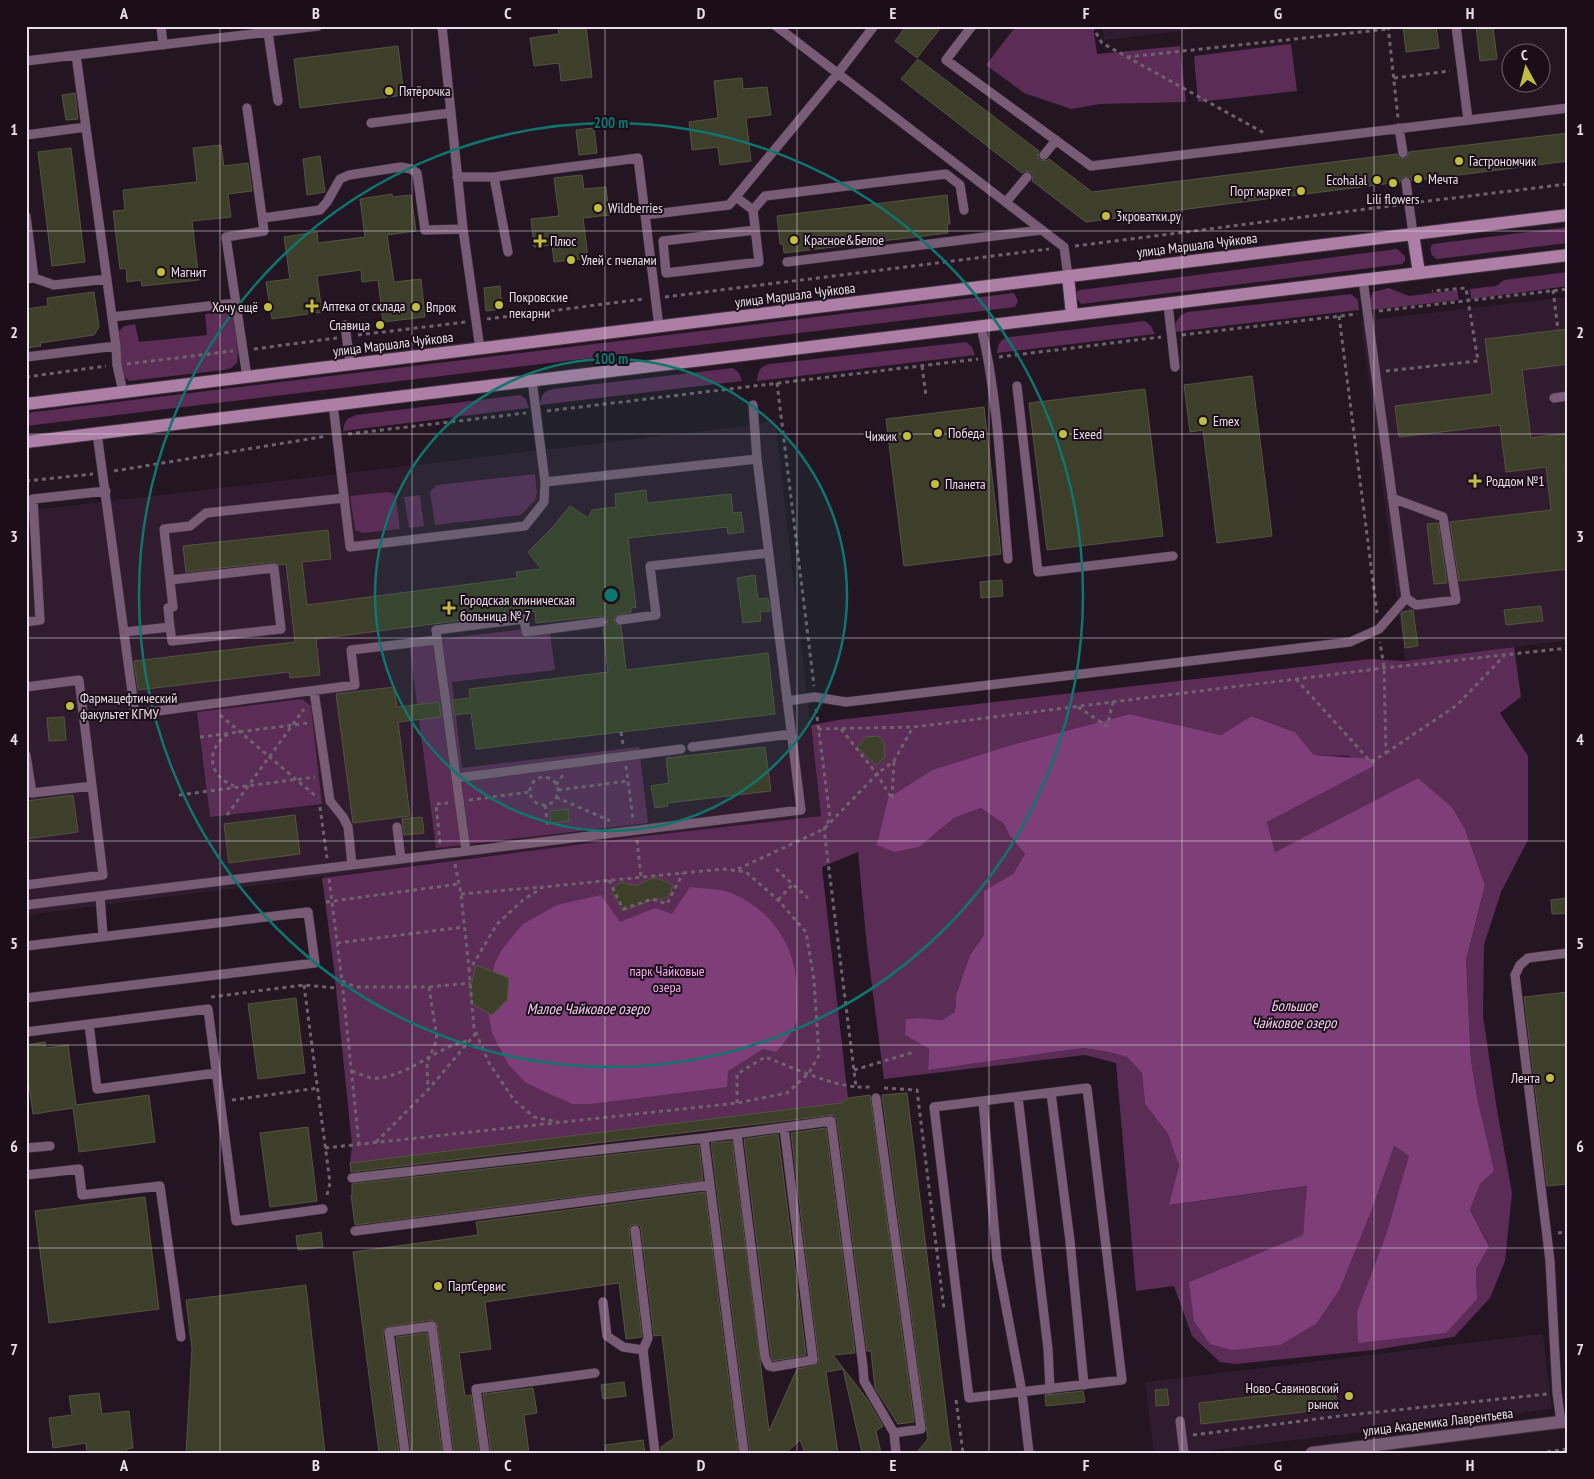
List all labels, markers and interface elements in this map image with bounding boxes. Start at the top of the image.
text: A [119,3,129,23]
text: B [312,3,320,23]
text: C [504,3,512,23]
text: D [697,3,706,23]
text: E [890,3,897,23]
text: F [1083,3,1090,23]
text: G [1274,3,1282,23]
text: H [1466,3,1474,23]
north arrow [1502,42,1552,92]
text: С [1520,46,1529,64]
place label: Пятёрочка [399,82,451,100]
marker: Пятёрочка [383,85,395,97]
text: 200 m [594,113,628,132]
text: 1 [10,119,18,139]
text: 1 [1576,119,1584,139]
place label: Гастрономчик [1469,152,1537,170]
marker: Гастрономчик [1453,155,1465,167]
place label: Мечта [1428,170,1458,188]
place label: Ecohalal [1326,171,1368,189]
marker: Мечта [1412,173,1424,185]
marker: Ecohalal [1371,174,1383,186]
marker: Lili flowers [1387,177,1399,189]
place label: Порт маркет [1230,182,1292,200]
marker: Порт маркет [1295,185,1307,197]
place label: Lili flowers [1366,190,1420,208]
place label: Wildberries [608,199,663,217]
marker: Wildberries [592,202,604,214]
place label: 3кроватки.ру [1116,207,1182,225]
marker: 3кроватки.ру [1100,210,1112,222]
street label: улица Маршала Чуйкова [1136,229,1258,261]
place label: Красное&Белое [804,231,884,249]
place label: Плюс [550,232,576,250]
marker: Красное&Белое [788,234,800,246]
marker: Плюс [534,235,546,247]
place label: Улей с пчелами [581,251,657,269]
marker: Улей с пчелами [565,254,577,266]
place label: Магнит [171,263,207,281]
marker: Магнит [155,266,167,278]
street label: улица Маршала Чуйкова [734,279,856,311]
place label: Покровские пекарни [509,288,568,322]
place label: Аптека от склада [322,297,405,315]
place label: Хочу ещё [212,298,258,316]
place label: Впрок [426,298,457,316]
marker: Покровские пекарни [493,299,505,311]
marker: Аптека от склада [306,300,318,312]
marker: Хочу ещё [262,301,274,313]
marker: Впрок [410,301,422,313]
place label: Славица [329,316,370,334]
marker: Славица [374,319,386,331]
text: 2 [10,322,18,342]
text: 2 [1576,322,1584,342]
street label: улица Маршала Чуйкова [332,328,454,360]
text: 100 m [594,349,628,368]
place label: Emex [1213,412,1240,430]
marker: Emex [1197,415,1209,427]
place label: Победа [948,424,985,442]
place label: Exeed [1073,425,1102,443]
place label: Чижик [865,427,898,445]
marker: Победа [932,427,944,439]
marker: Exeed [1057,428,1069,440]
marker: Чижик [901,430,913,442]
place label: Роддом №1 [1486,472,1545,490]
marker: Роддом №1 [1468,474,1482,488]
place label: Планета [945,475,986,493]
marker: Планета [929,478,941,490]
text: 3 [10,526,18,546]
text: 3 [1576,526,1584,546]
centre of rings [602,586,620,604]
place label: Городская клиническая больница № 7 [460,591,575,625]
marker: Городская клиническая больница № 7 [442,601,456,615]
place label: Фармацефтический факультет КГМУ [80,689,177,723]
marker: Фармацефтический факультет КГМУ [64,700,76,712]
text: 4 [10,729,18,749]
text: 4 [1576,729,1584,749]
text: 5 [10,933,18,953]
text: 5 [1576,933,1584,953]
park label: парк Чайковые озера [630,962,705,996]
water label: Большое Чайковое озеро [1252,996,1338,1032]
water label: Малое Чайковое озеро [527,999,651,1018]
place label: Лента [1510,1069,1540,1087]
marker: Лента [1544,1072,1556,1084]
text: 6 [10,1136,18,1156]
text: 6 [1576,1136,1584,1156]
place label: ПартСервис [448,1277,506,1295]
marker: ПартСервис [432,1280,444,1292]
text: 7 [10,1339,18,1359]
text: 7 [1576,1339,1584,1359]
place label: Ново-Савиновский рынок [1245,1379,1340,1413]
marker: Ново-Савиновский рынок [1343,1390,1355,1402]
street label: улица Академика Лаврентьева [1362,1404,1514,1440]
text: A [119,1455,129,1475]
text: B [312,1455,320,1475]
text: C [504,1455,512,1475]
text: D [697,1455,706,1475]
text: E [890,1455,897,1475]
text: F [1083,1455,1090,1475]
text: G [1274,1455,1282,1475]
text: H [1466,1455,1474,1475]

